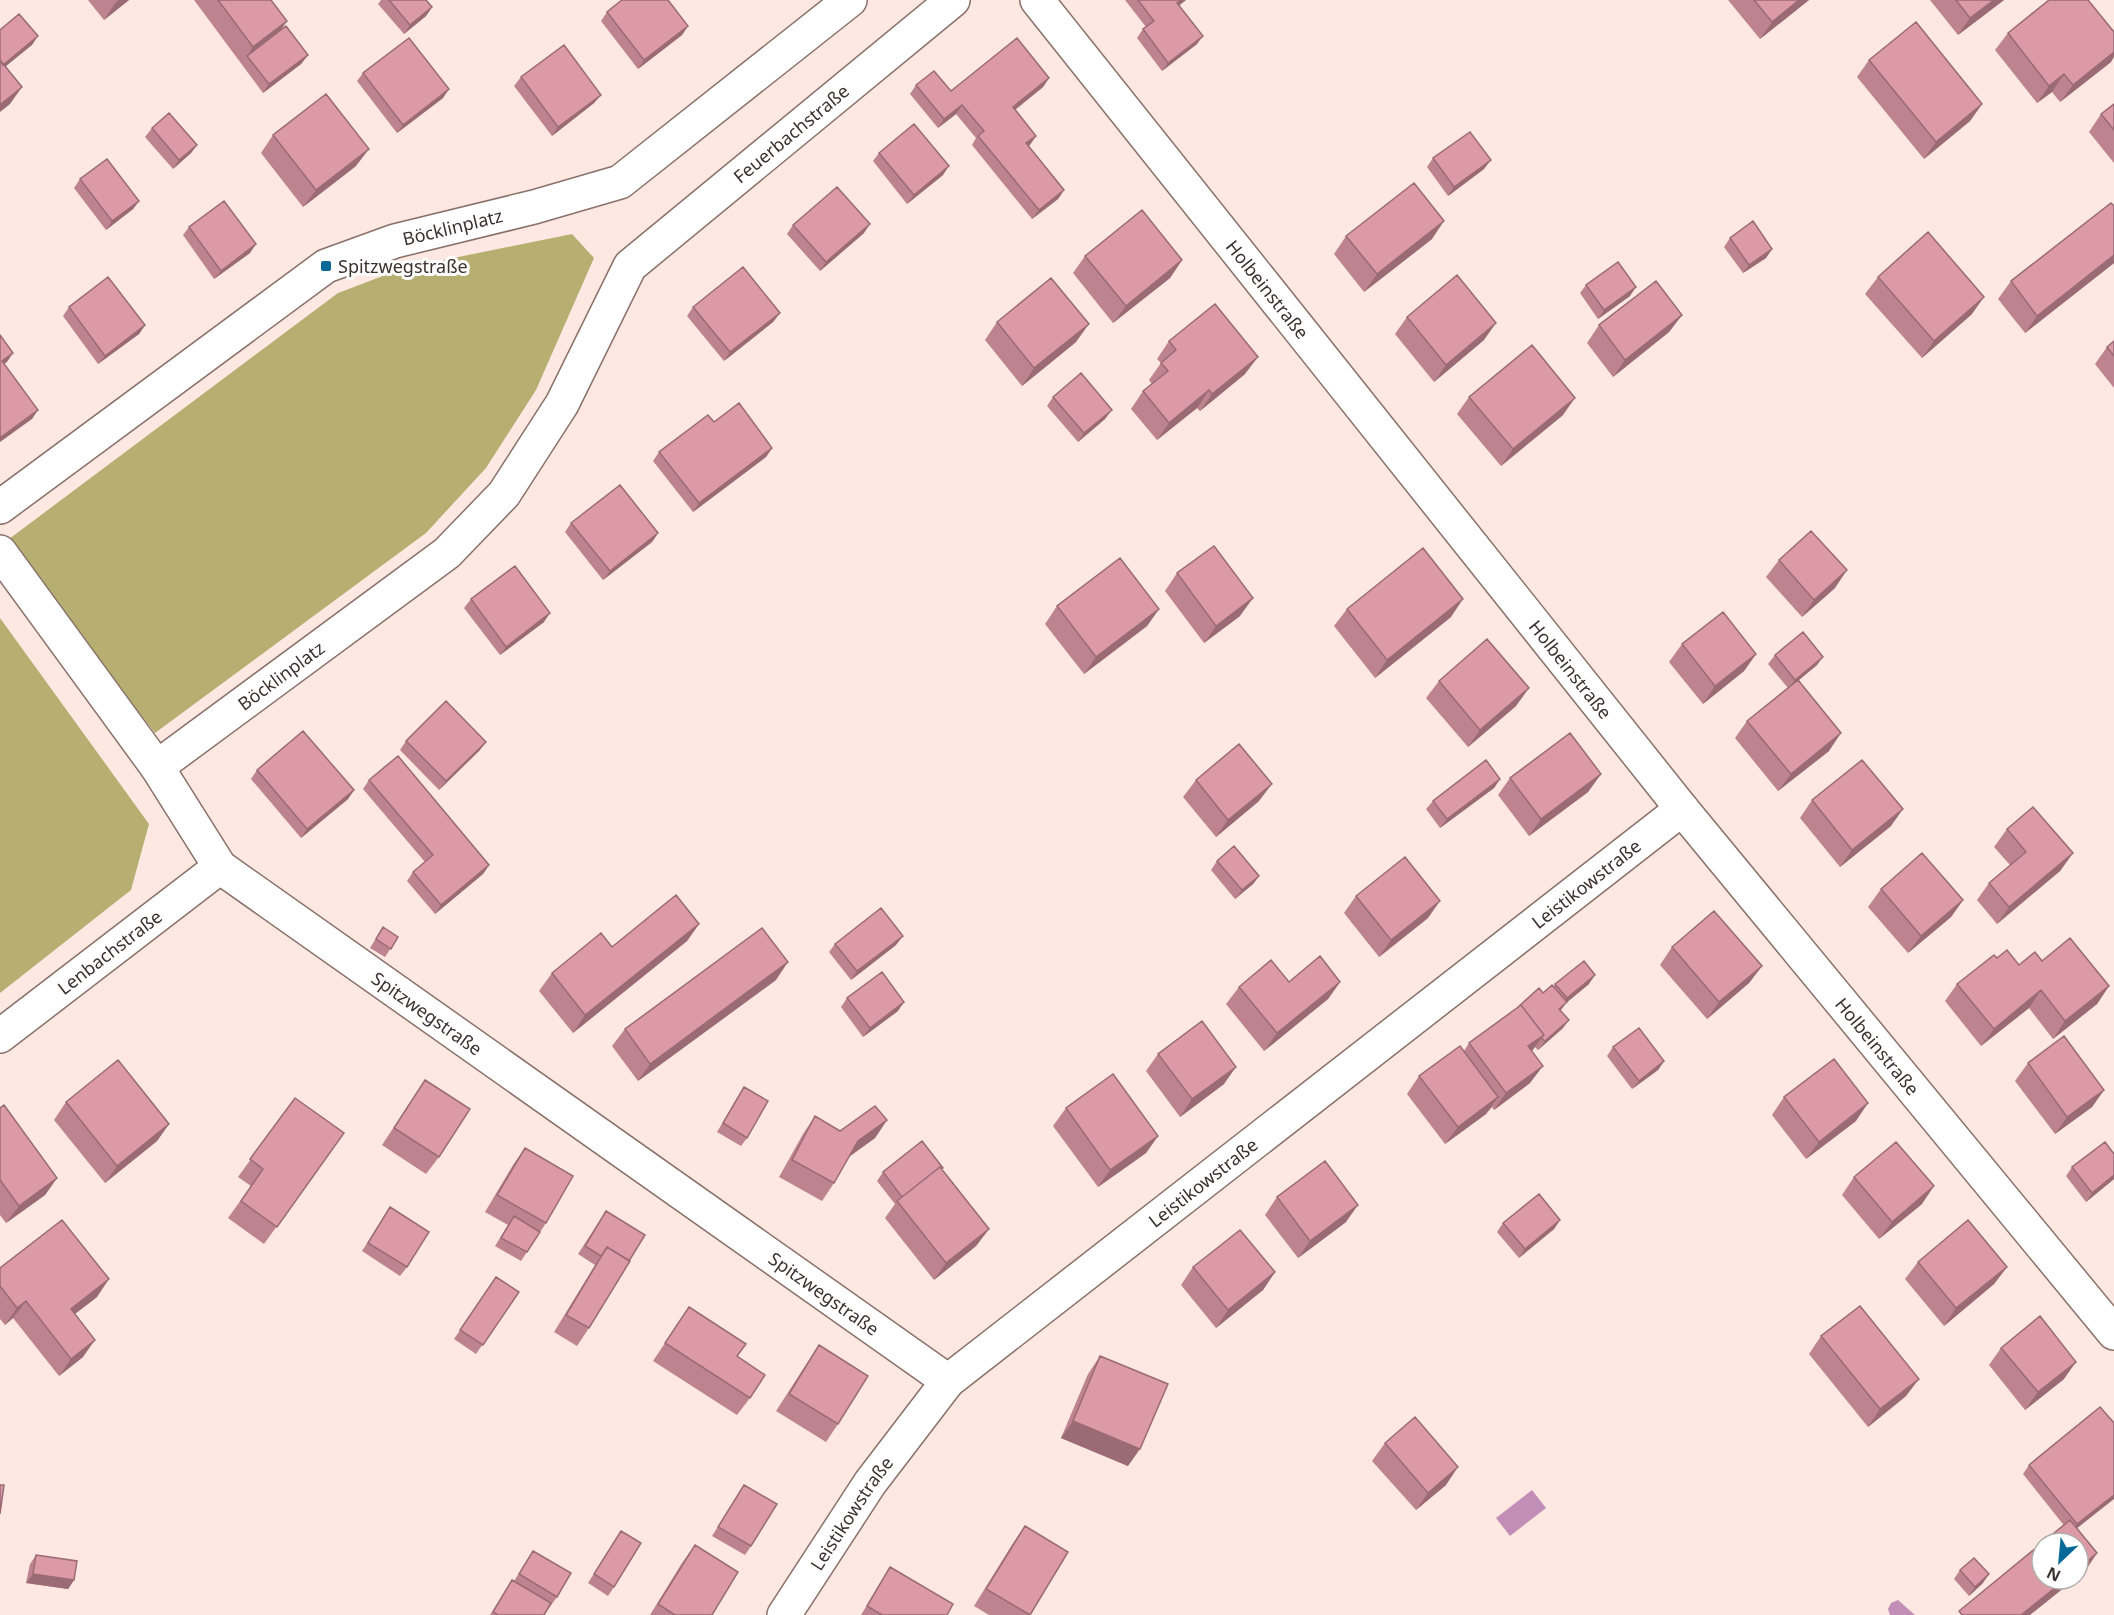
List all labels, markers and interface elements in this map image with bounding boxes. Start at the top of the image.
street label: Feuerbachstraße [728,79,854,188]
street label: Böcklinplatz [400,203,505,251]
street label: Holbeinstraße [1221,235,1314,344]
place label: Spitzwegstraße [338,254,468,278]
marker: Spitzwegstraße [319,259,333,273]
street label: Holbeinstraße [1524,615,1617,724]
street label: Böcklinplatz [233,636,329,716]
street label: Leistikowstraße [1527,834,1646,934]
street label: Lenbachstraße [52,904,167,1000]
street label: Spitzwegstraße [367,966,487,1061]
street label: Holbeinstraße [1830,992,1925,1100]
street label: Leistikowstraße [1143,1132,1262,1233]
street label: Spitzwegstraße [764,1246,884,1341]
street label: Leistikowstraße [804,1451,898,1575]
north arrow [2030,1531,2090,1591]
text: N [2043,1562,2064,1587]

